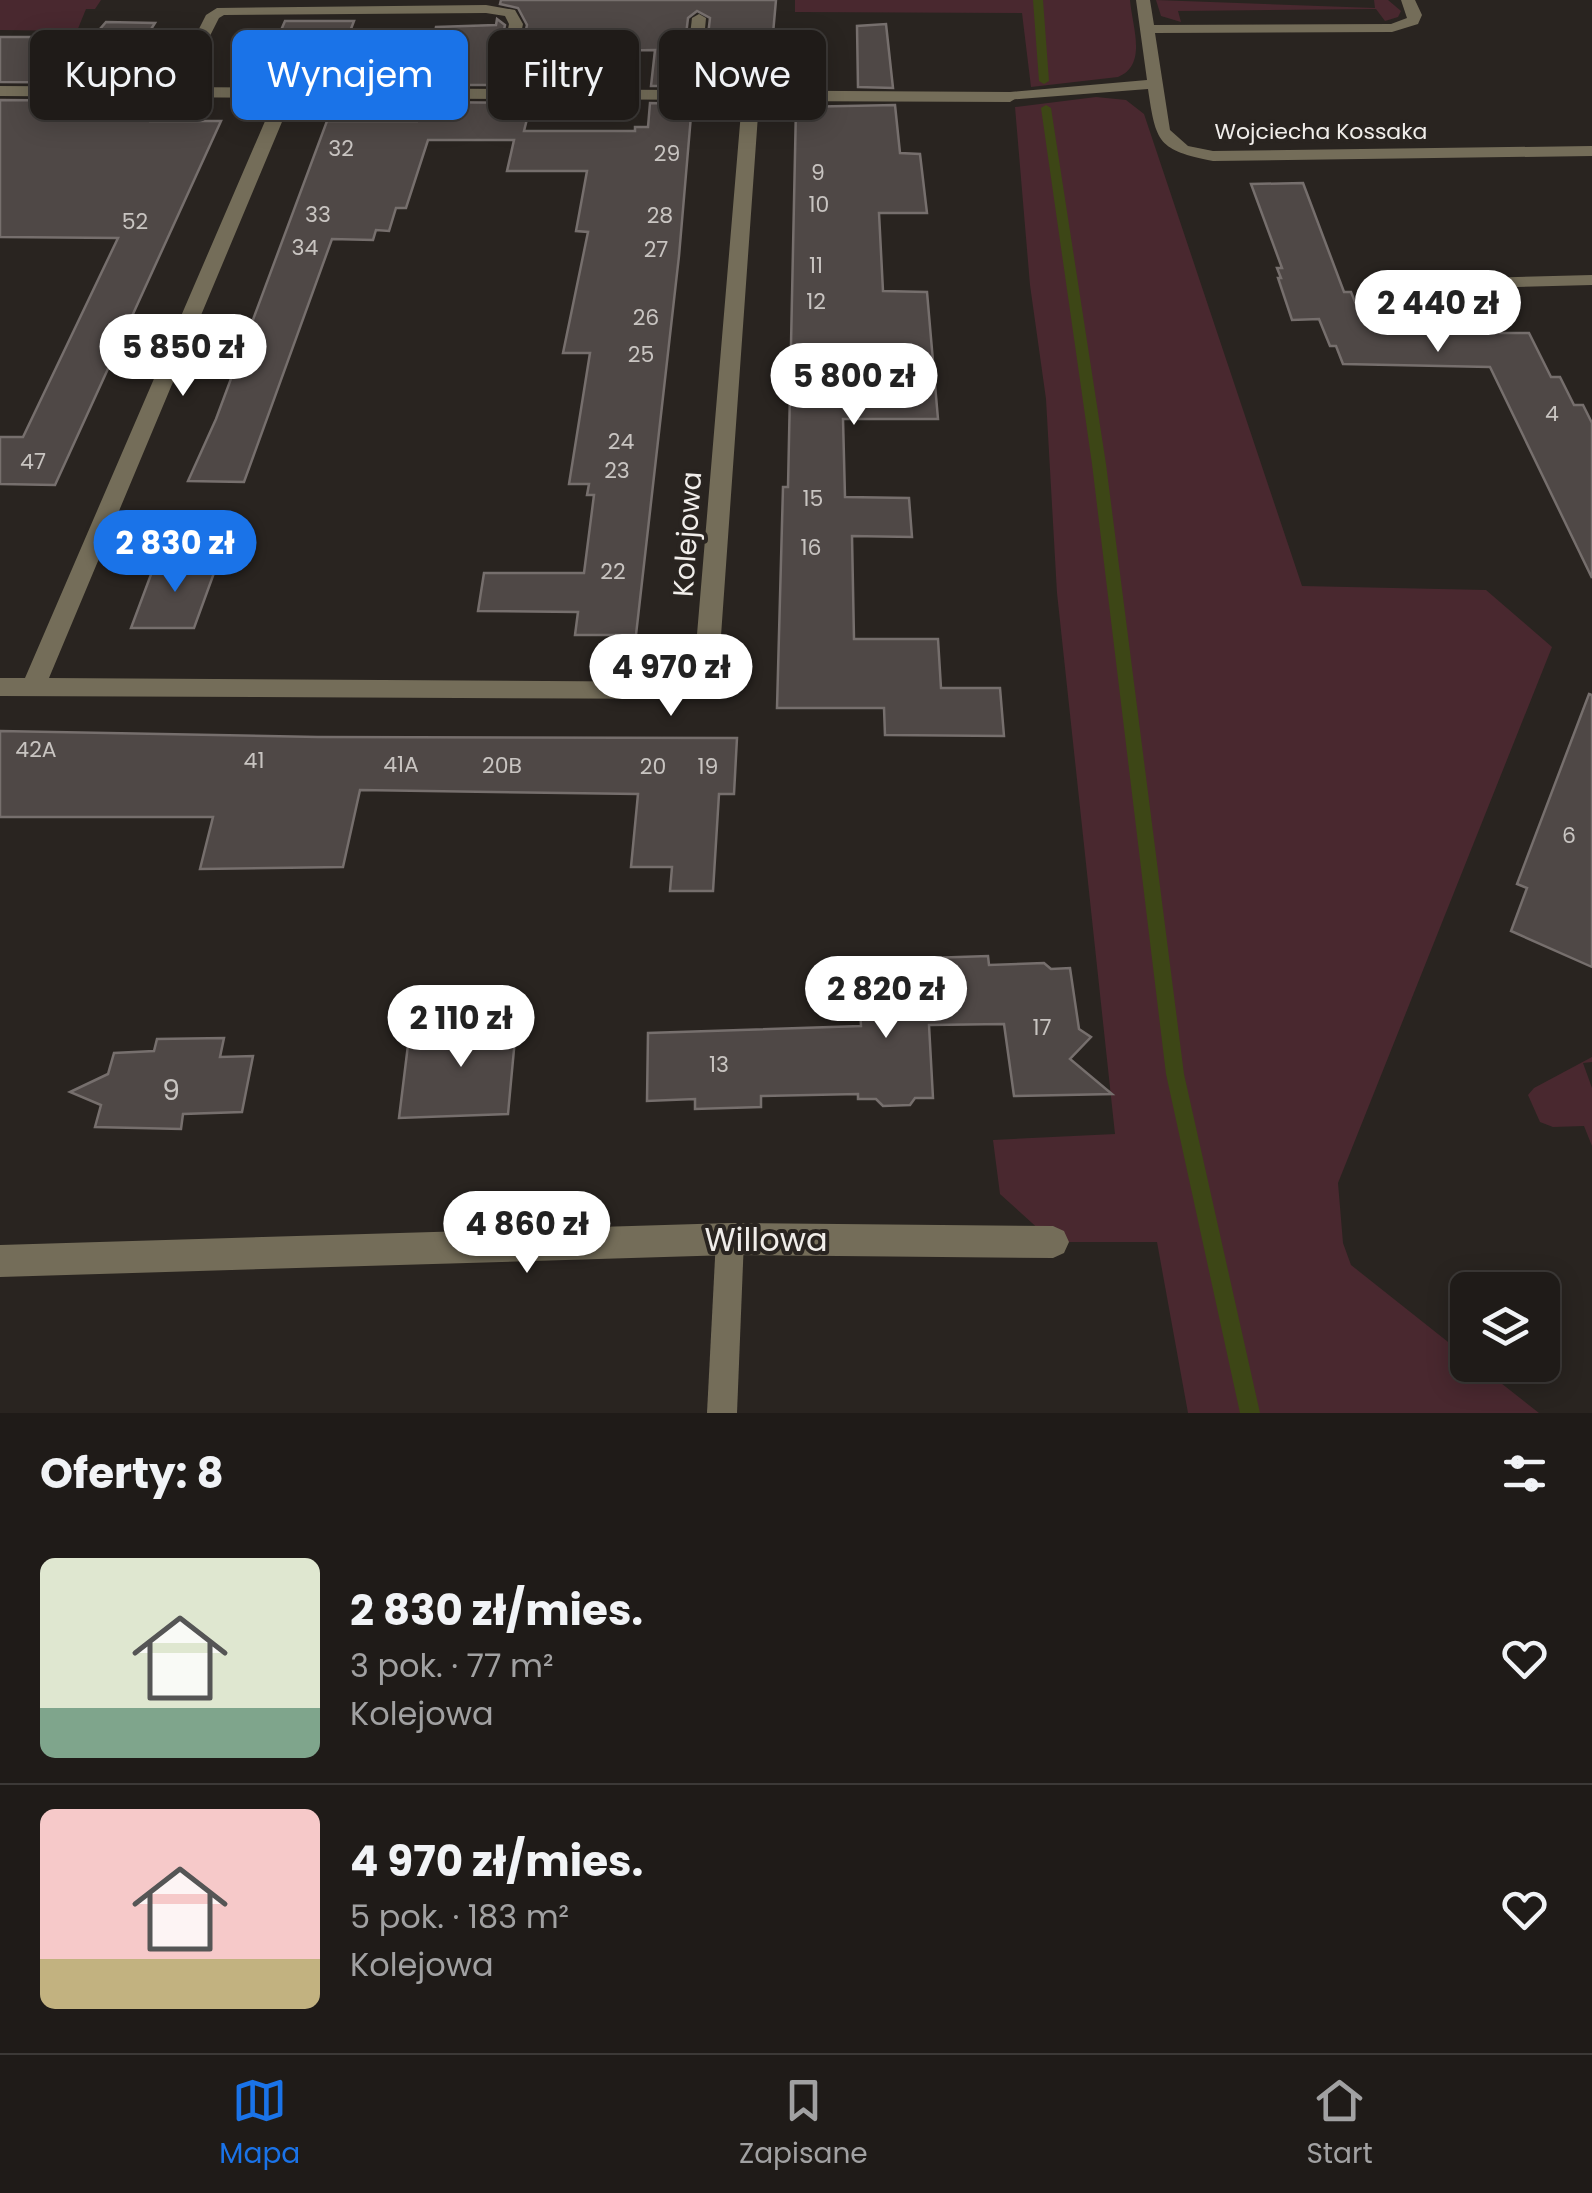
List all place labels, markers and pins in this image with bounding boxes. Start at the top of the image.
pin: 2 440 zł [1335,270,1541,355]
pin: 5 850 zł [80,314,286,399]
pin: 5 800 zł [751,343,957,428]
pin: 2 830 zł [72,510,278,595]
pin: 4 970 zł [568,634,774,719]
pin: 2 820 zł [783,956,989,1041]
pin: 2 110 zł [358,985,564,1070]
pin: 4 860 zł [424,1191,630,1276]

